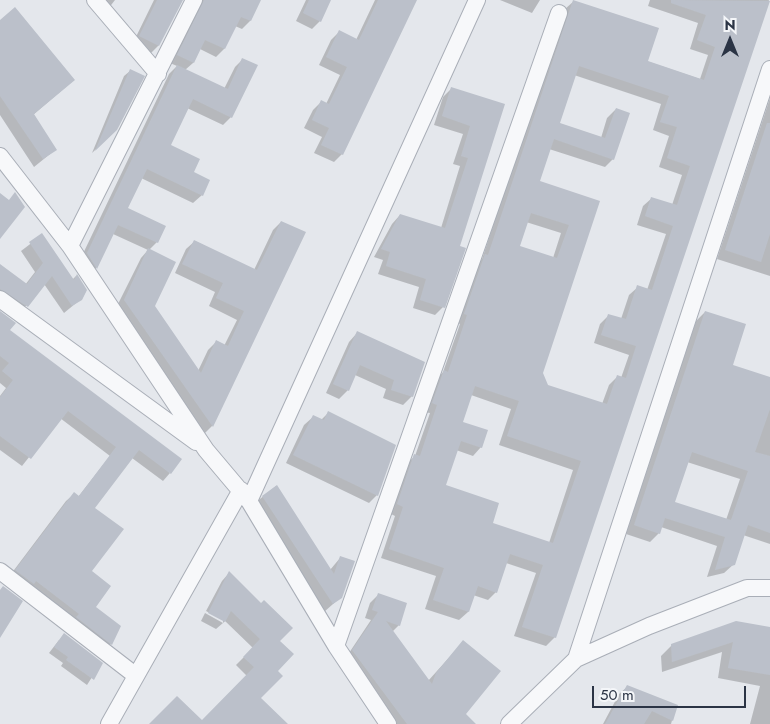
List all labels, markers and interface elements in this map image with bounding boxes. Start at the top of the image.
north arrow [705,15,755,65]
text: N [724,15,736,35]
scale bar [595,676,749,708]
text: 50 m [600,684,634,706]

